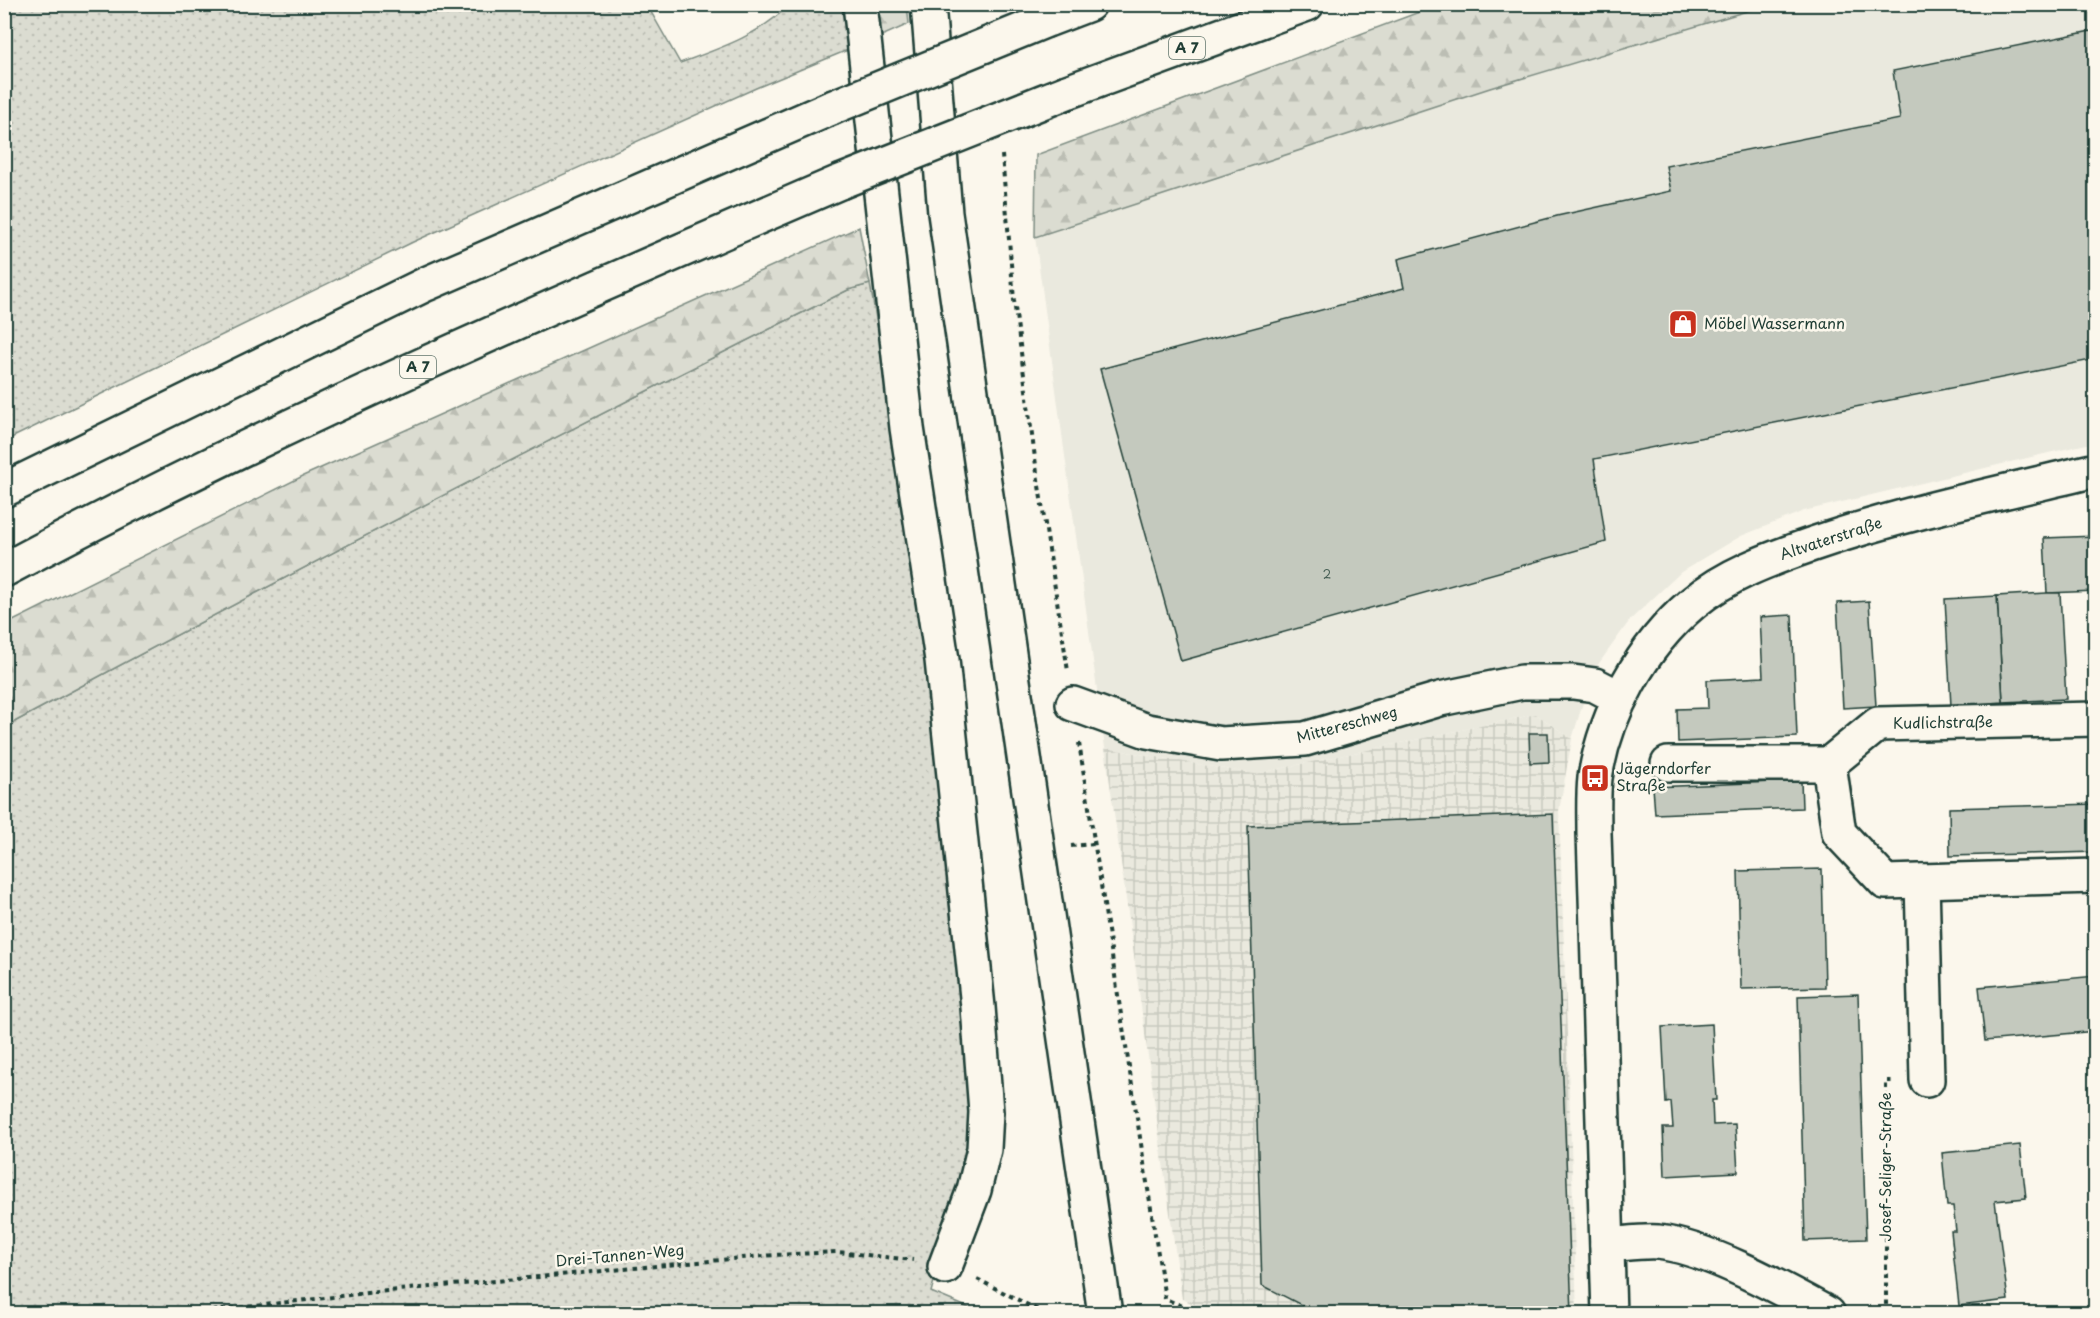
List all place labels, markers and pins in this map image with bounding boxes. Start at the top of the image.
shop icon: Möbel Wassermann [1667,308,1699,340]
place label: Möbel Wassermann [1704,311,1845,334]
place label: Jägerndorfer Straße [1616,756,1711,796]
bus stop icon: Jägerndorfer Straße [1579,762,1611,794]

